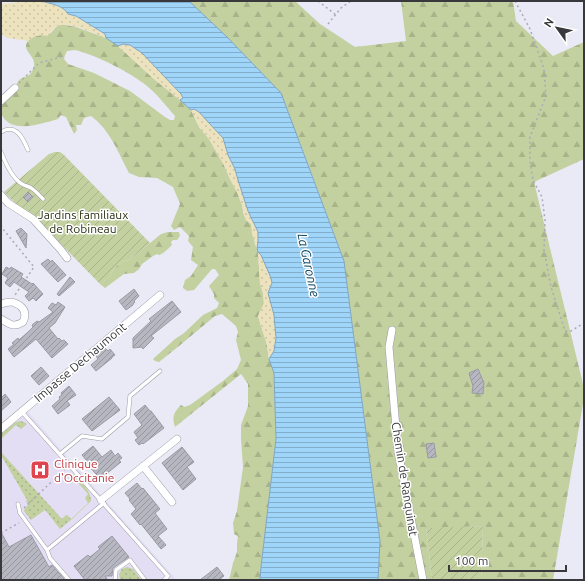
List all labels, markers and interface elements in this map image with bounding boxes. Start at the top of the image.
north arrow [537,8,577,48]
text: N [541,16,556,29]
park label: Jardins familiaux de Robineau [38,208,128,235]
water label: La Garonne [295,232,323,298]
street label: Impasse Dechaumont [31,320,129,404]
street label: Chemin de Ranquinat [390,421,420,537]
place label: Clinique d'Occitanie [54,457,114,484]
hospital icon: Clinique d'Occitanie [29,459,51,481]
scale bar [449,547,566,573]
text: 100 m [455,554,488,567]

